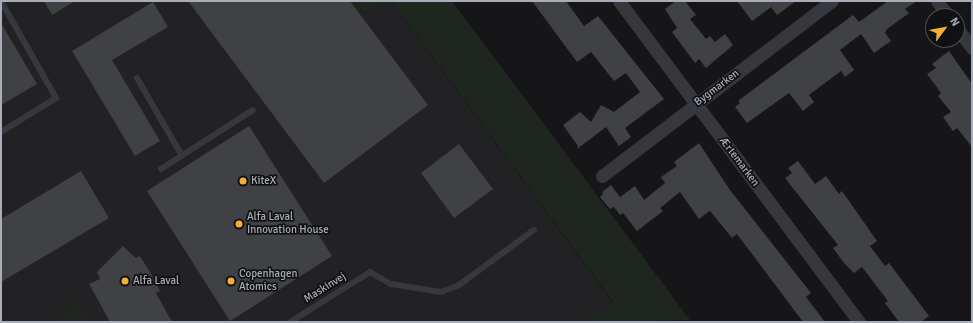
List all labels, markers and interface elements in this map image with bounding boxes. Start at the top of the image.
north arrow [925,8,965,48]
text: N [947,15,962,29]
street label: Bygmarken [692,67,742,109]
street label: Ærtemarken [716,135,762,189]
place label: KiteX [251,174,276,188]
marker: KiteX [238,176,248,186]
place label: Alfa Laval Innovation House [247,211,329,237]
marker: Alfa Laval Innovation House [234,219,244,229]
place label: Copenhagen Atomics [239,268,297,294]
street label: Maskinvej [302,270,348,306]
place label: Alfa Laval [133,274,179,288]
marker: Alfa Laval [120,276,130,286]
marker: Copenhagen Atomics [226,276,236,286]

